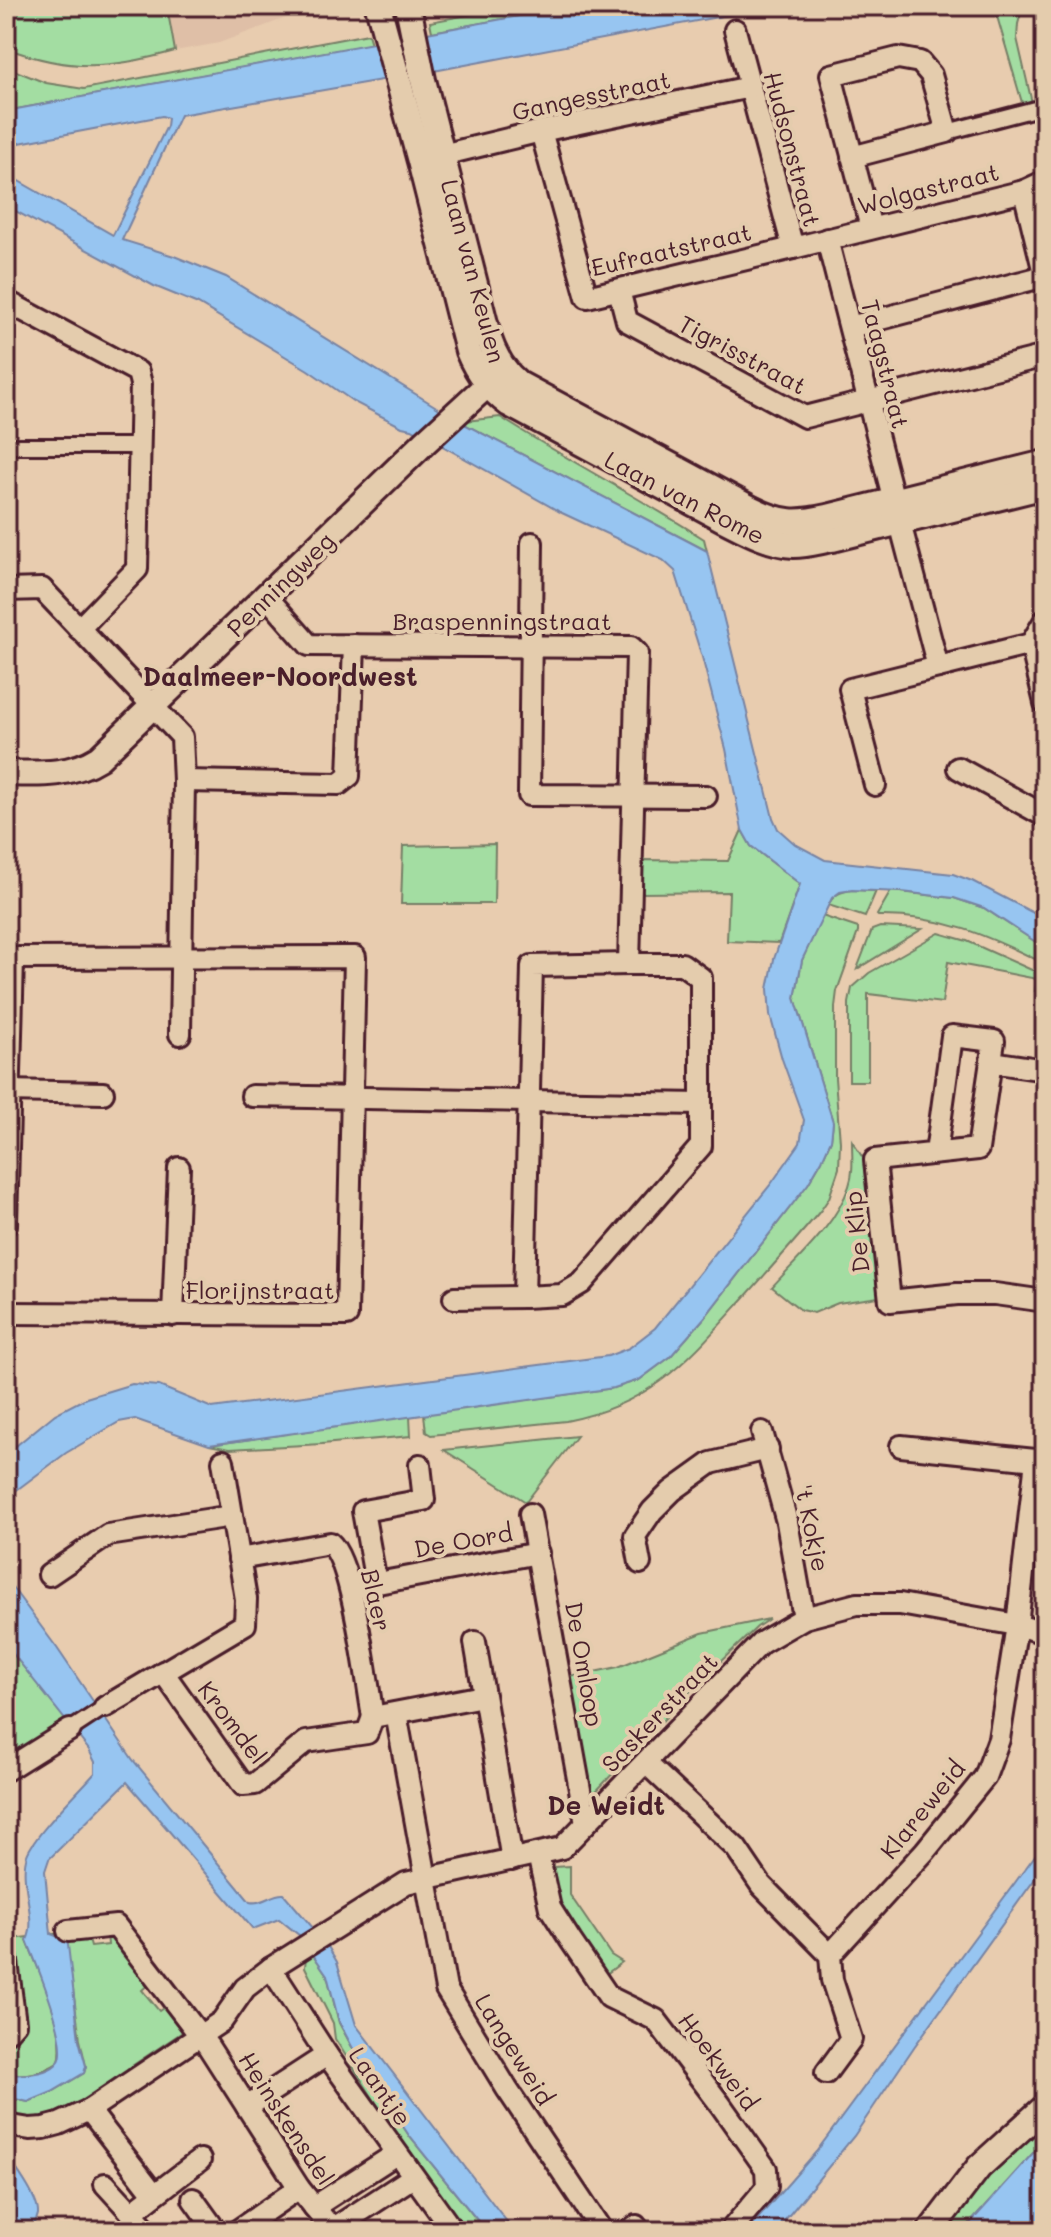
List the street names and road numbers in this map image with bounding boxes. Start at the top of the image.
street label: Gangesstraat [509,63,673,127]
street label: Hudsonstraat [757,68,829,230]
street label: Wolgastraat [854,155,1002,221]
street label: Laan van Keulen [435,176,513,366]
street label: Eufraatstraat [588,216,754,282]
street label: Taagstraat [855,296,917,432]
street label: Tigrisstraat [674,307,812,401]
street label: Laan van Rome [600,443,770,551]
street label: Penningweg [220,525,340,643]
street label: Braspenningstraat [392,605,612,636]
street label: De Klip [836,1190,876,1274]
street label: Florijnstraat [185,1274,335,1305]
street label: 't Kokje [789,1482,837,1574]
street label: De Oord [411,1516,515,1564]
street label: Blaer [355,1566,399,1634]
street label: De Omloop [559,1599,611,1729]
street label: Saskerstraat [594,1646,724,1778]
street label: Kromdel [192,1674,274,1770]
street label: Klareweid [873,1753,971,1865]
street label: Langeweid [469,1987,561,2111]
street label: Hoekweid [672,2006,766,2116]
street label: Laantje [343,2041,419,2131]
street label: Heinskensdel [232,2045,342,2191]

